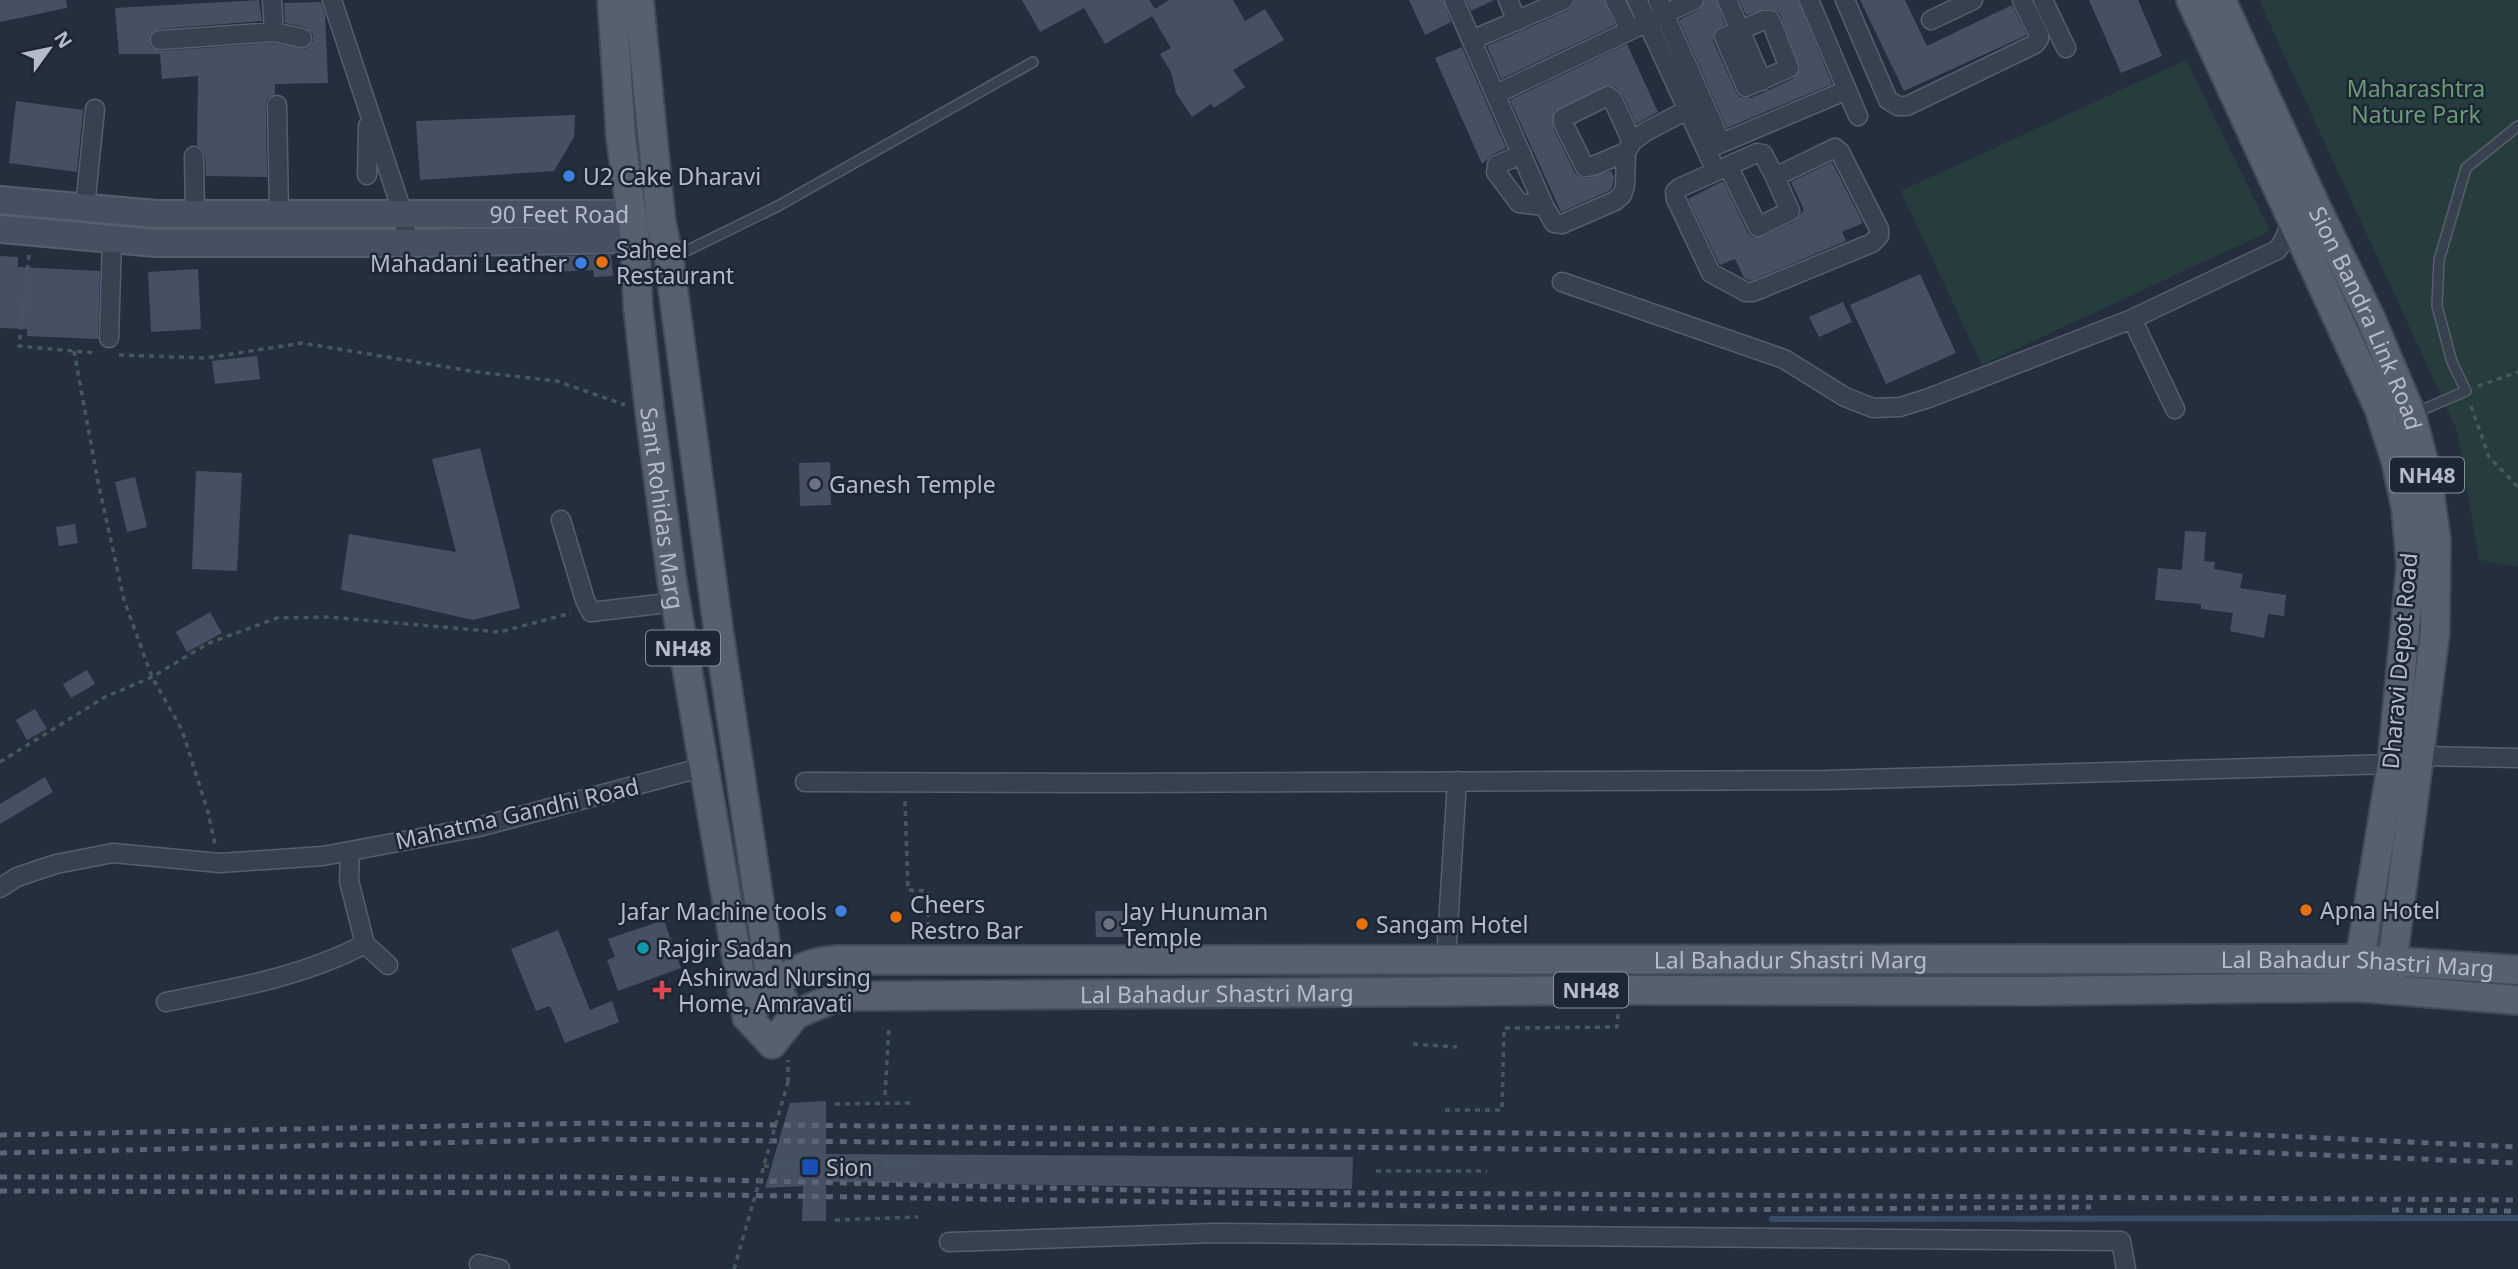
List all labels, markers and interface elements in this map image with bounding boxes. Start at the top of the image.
north arrow [14,14,84,84]
text: N [48,26,78,53]
park label: Maharashtra Nature Park [2347,72,2485,130]
place label: U2 Cake Dharavi [583,160,761,192]
marker: U2 Cake Dharavi [561,168,577,184]
street label: 90 Feet Road [489,198,629,230]
street label: Sion Bandra Link Road [2302,201,2430,433]
place label: Saheel Restaurant [616,233,734,291]
place label: Mahadani Leather [370,247,567,279]
marker: Saheel Restaurant [594,254,610,270]
marker: Mahadani Leather [573,255,589,271]
street label: Sant Rohidas Marg [633,405,693,612]
road number: NH48 [2390,458,2464,492]
place label: Ganesh Temple [829,468,996,500]
marker: Ganesh Temple [807,476,823,492]
street label: Dharavi Depot Road [2374,552,2424,770]
road number: NH48 [646,630,720,666]
street label: Mahatma Gandhi Road [392,769,642,857]
place label: Cheers Restro Bar [910,888,1023,946]
place label: Apna Hotel [2320,894,2440,926]
place label: Jafar Machine tools [618,895,827,927]
place label: Jay Hunuman Temple [1121,895,1268,953]
marker: Apna Hotel [2298,902,2314,918]
marker: Jafar Machine tools [833,903,849,919]
place label: Sangam Hotel [1376,908,1528,940]
marker: Cheers Restro Bar [888,909,904,925]
marker: Jay Hunuman Temple [1101,916,1117,932]
marker: Sangam Hotel [1354,916,1370,932]
place label: Rajgir Sadan [657,932,793,964]
marker: Rajgir Sadan [635,940,651,956]
street label: Lal Bahadur Shastri Marg [1654,943,1927,975]
street label: Lal Bahadur Shastri Marg [2221,943,2495,984]
place label: Ashirwad Nursing Home, Amravati [678,961,871,1019]
road number: NH48 [1554,972,1628,1007]
street label: Lal Bahadur Shastri Marg [1080,976,1354,1010]
marker: Ashirwad Nursing Home, Amravati [652,980,672,1000]
place label: Sion [826,1151,873,1183]
marker: Sion [800,1157,820,1177]

